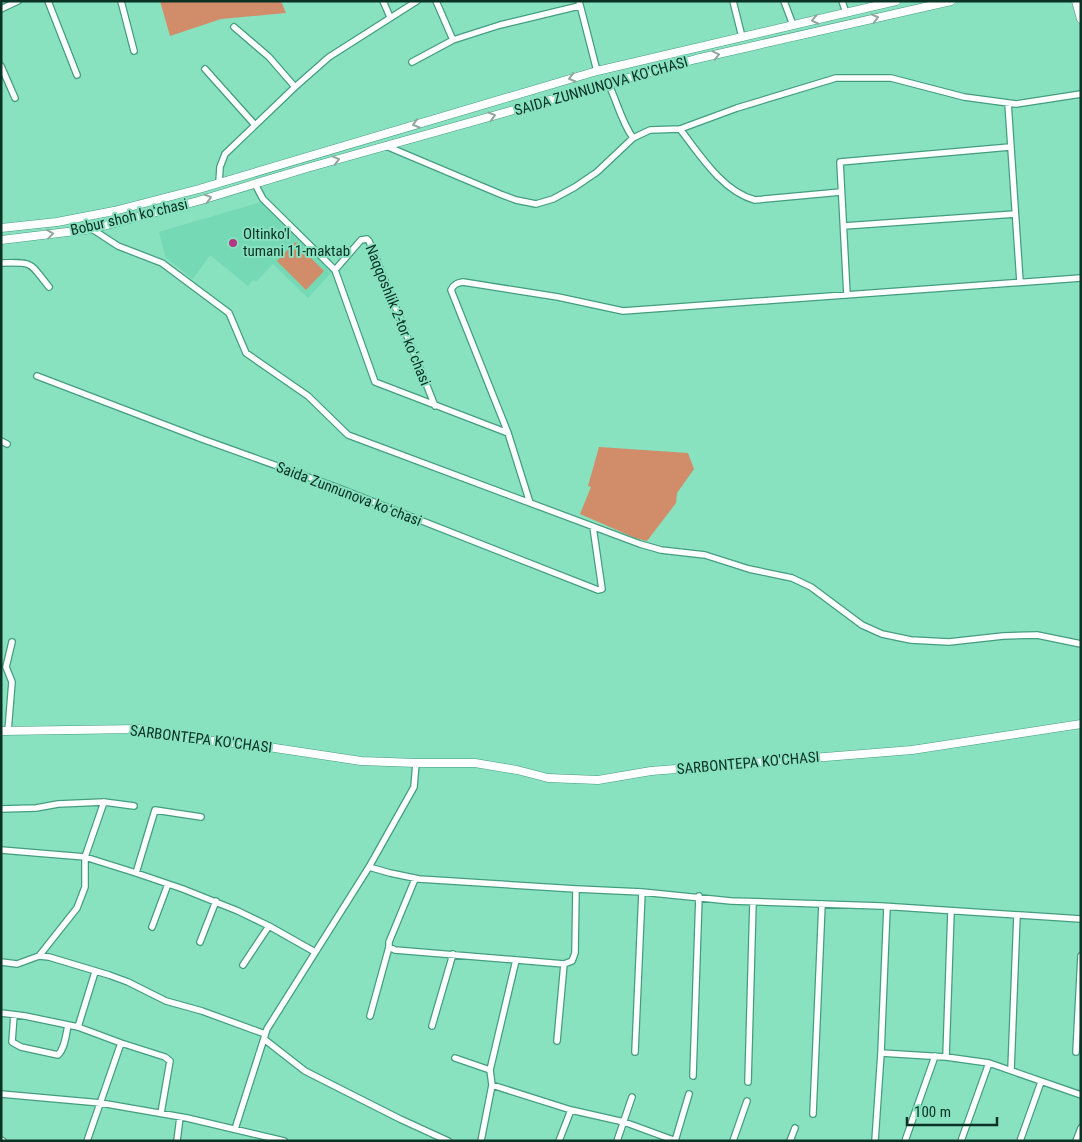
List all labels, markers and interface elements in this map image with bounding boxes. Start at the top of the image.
one-way arrow [870,13,879,24]
one-way arrow [810,14,819,25]
one-way arrow [712,50,721,61]
street label: SAIDA ZUNNUNOVA KO'CHASI [512,53,690,119]
one-way arrow [568,73,576,83]
one-way arrow [488,112,496,122]
one-way arrow [412,119,420,129]
one-way arrow [331,156,339,166]
one-way arrow [203,194,211,204]
street label: Bobur shoh koʻchasi [69,195,189,239]
place label: Oltinko'l tumani 11-maktab [243,225,350,260]
one-way arrow [46,229,54,240]
marker: Oltinko'l tumani 11-maktab [227,237,239,249]
street label: Naqqoshlik 2-tor koʻchasi [361,242,435,388]
street label: Saida Zunnunova koʻchasi [274,458,424,530]
street label: SARBONTEPA KO'CHASI [129,721,273,757]
street label: SARBONTEPA KO'CHASI [676,748,820,778]
scale bar [907,1094,997,1126]
text: 100 m [914,1103,951,1121]

